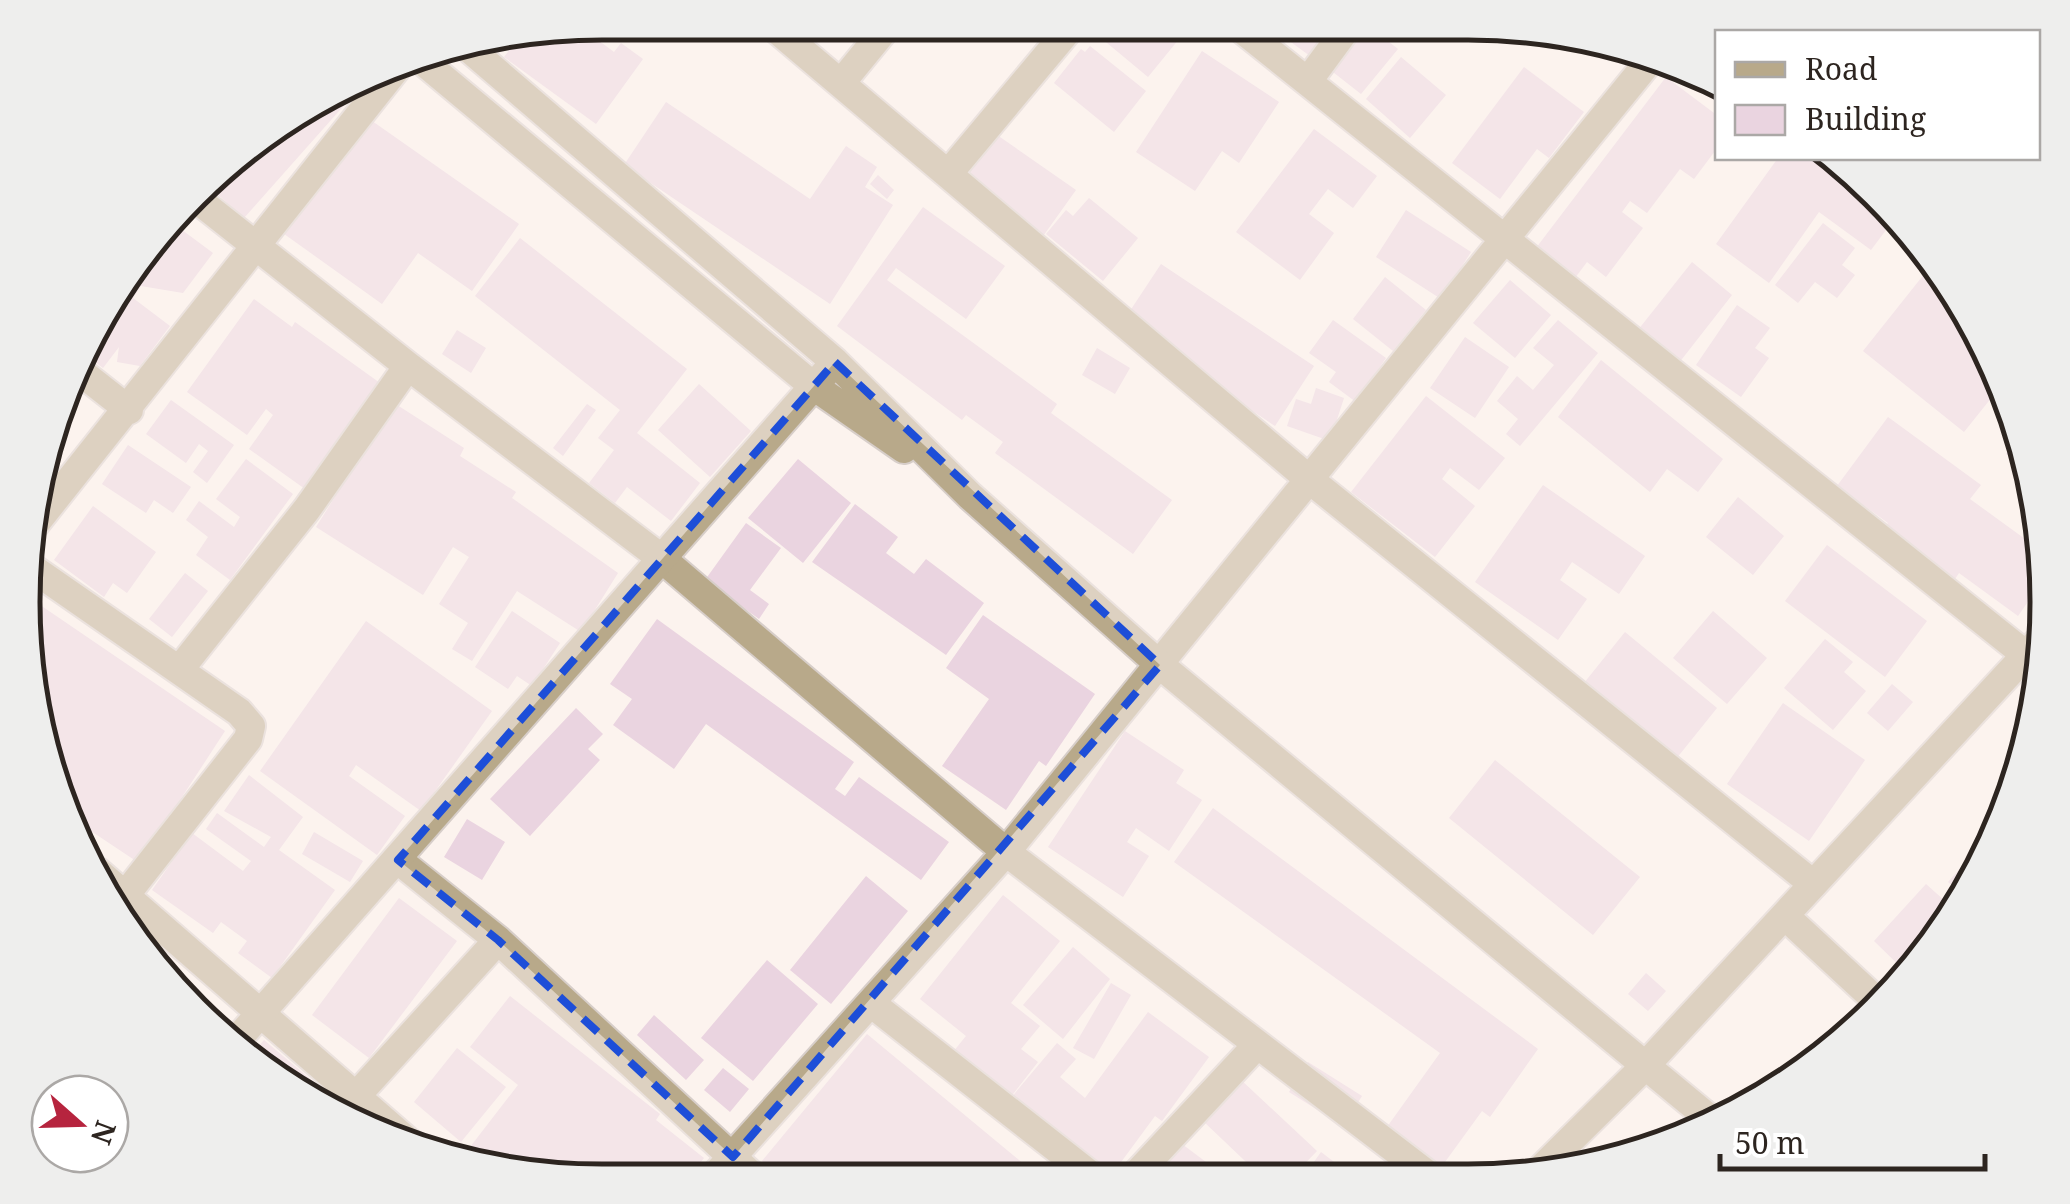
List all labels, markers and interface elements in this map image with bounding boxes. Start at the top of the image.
legend [1715,30,2040,160]
text: Road [1805,48,1877,89]
text: Building [1805,98,1926,139]
north arrow [30,1074,130,1174]
scale bar [1720,1109,1985,1171]
text: N [83,1116,126,1150]
text: 50 m [1735,1122,1805,1163]

